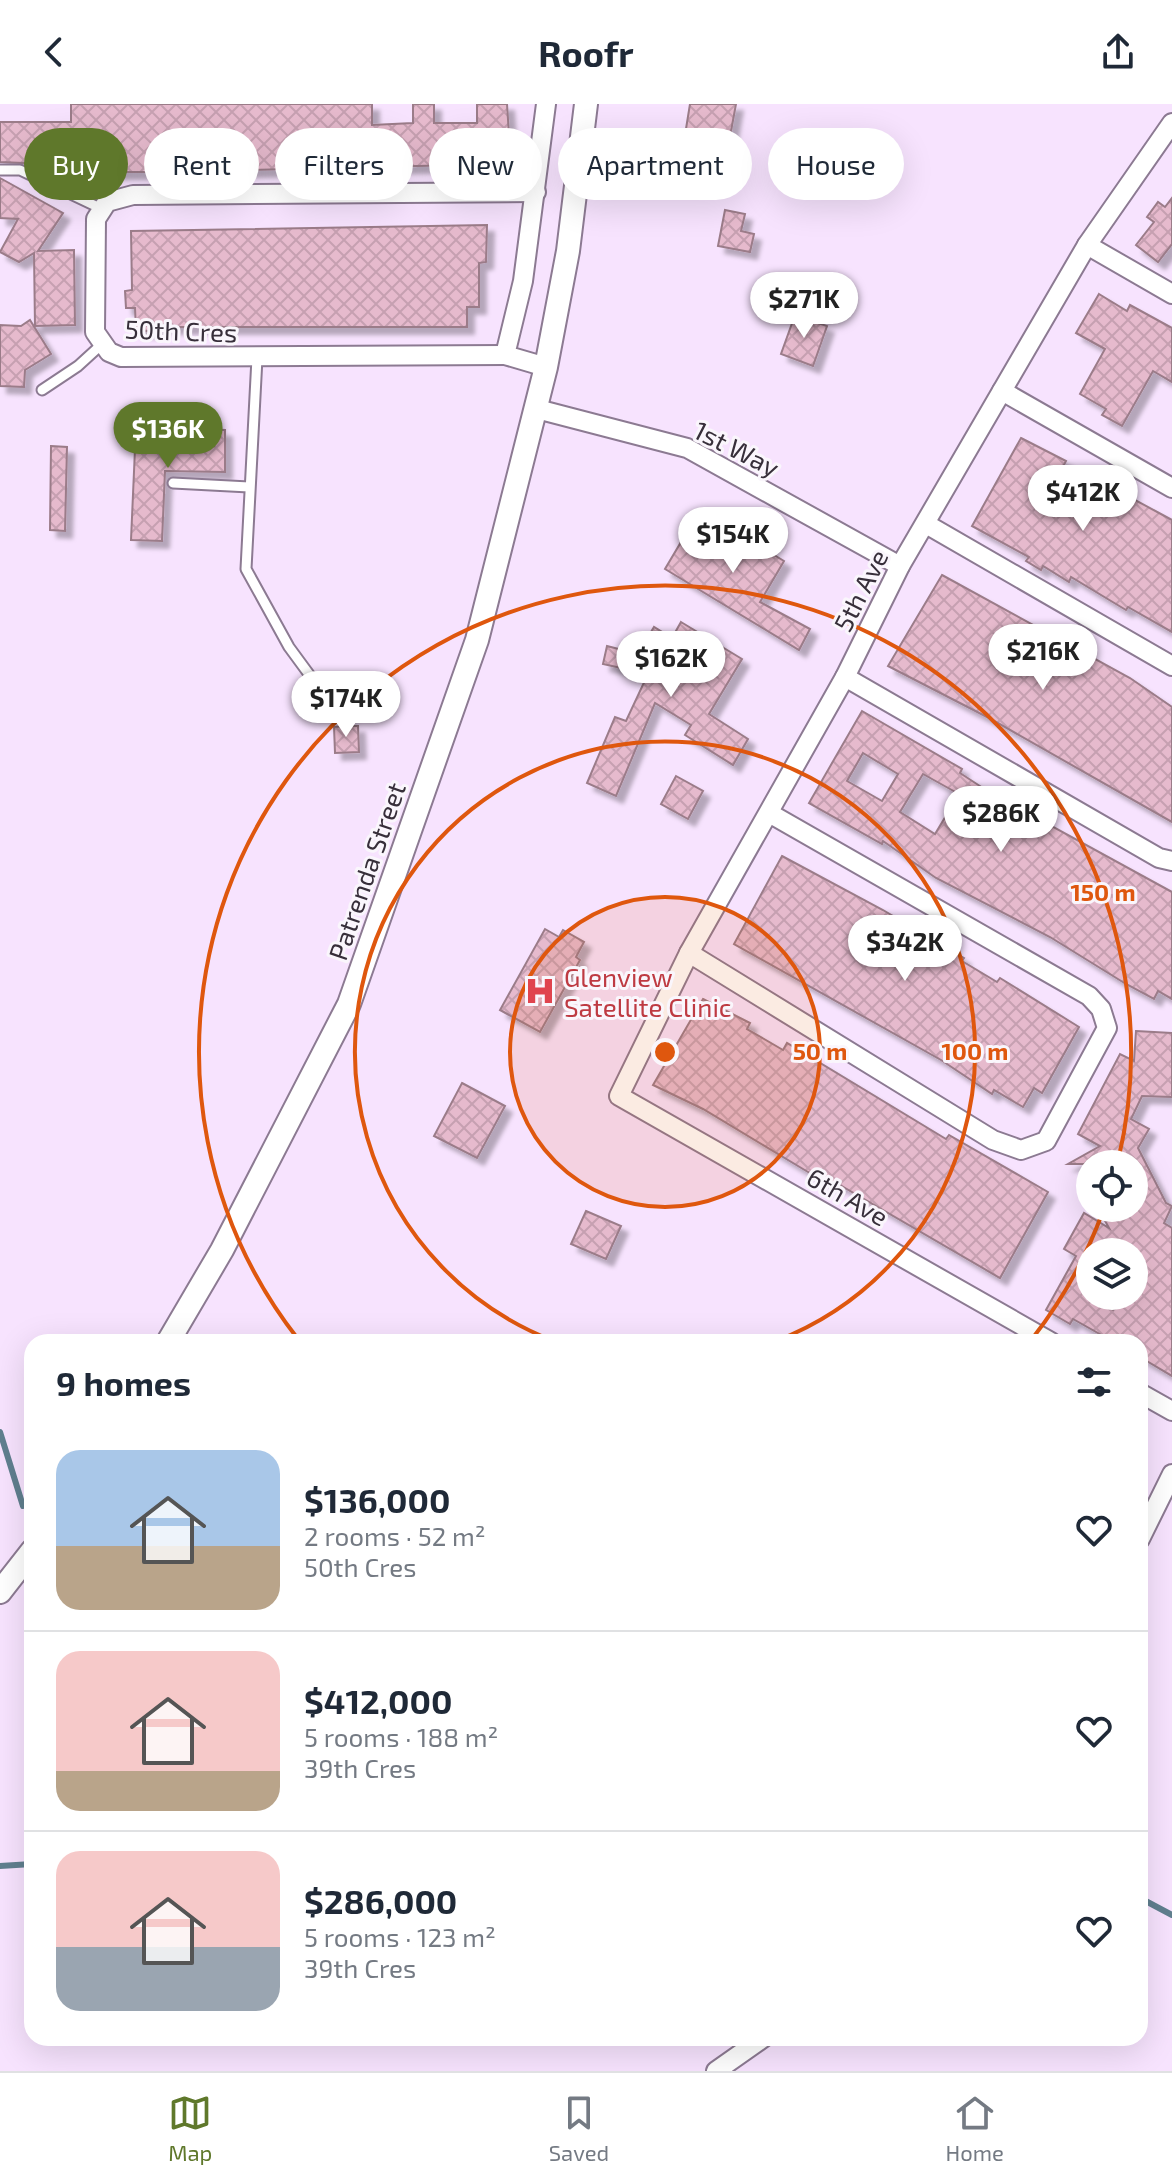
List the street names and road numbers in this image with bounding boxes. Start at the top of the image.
street label: 50th Cres [124,313,238,347]
street label: 1st Way [689,413,785,483]
street label: 5th Ave [826,544,894,636]
street label: Patrenda Street [321,778,411,964]
street label: 6th Ave [802,1161,894,1231]

